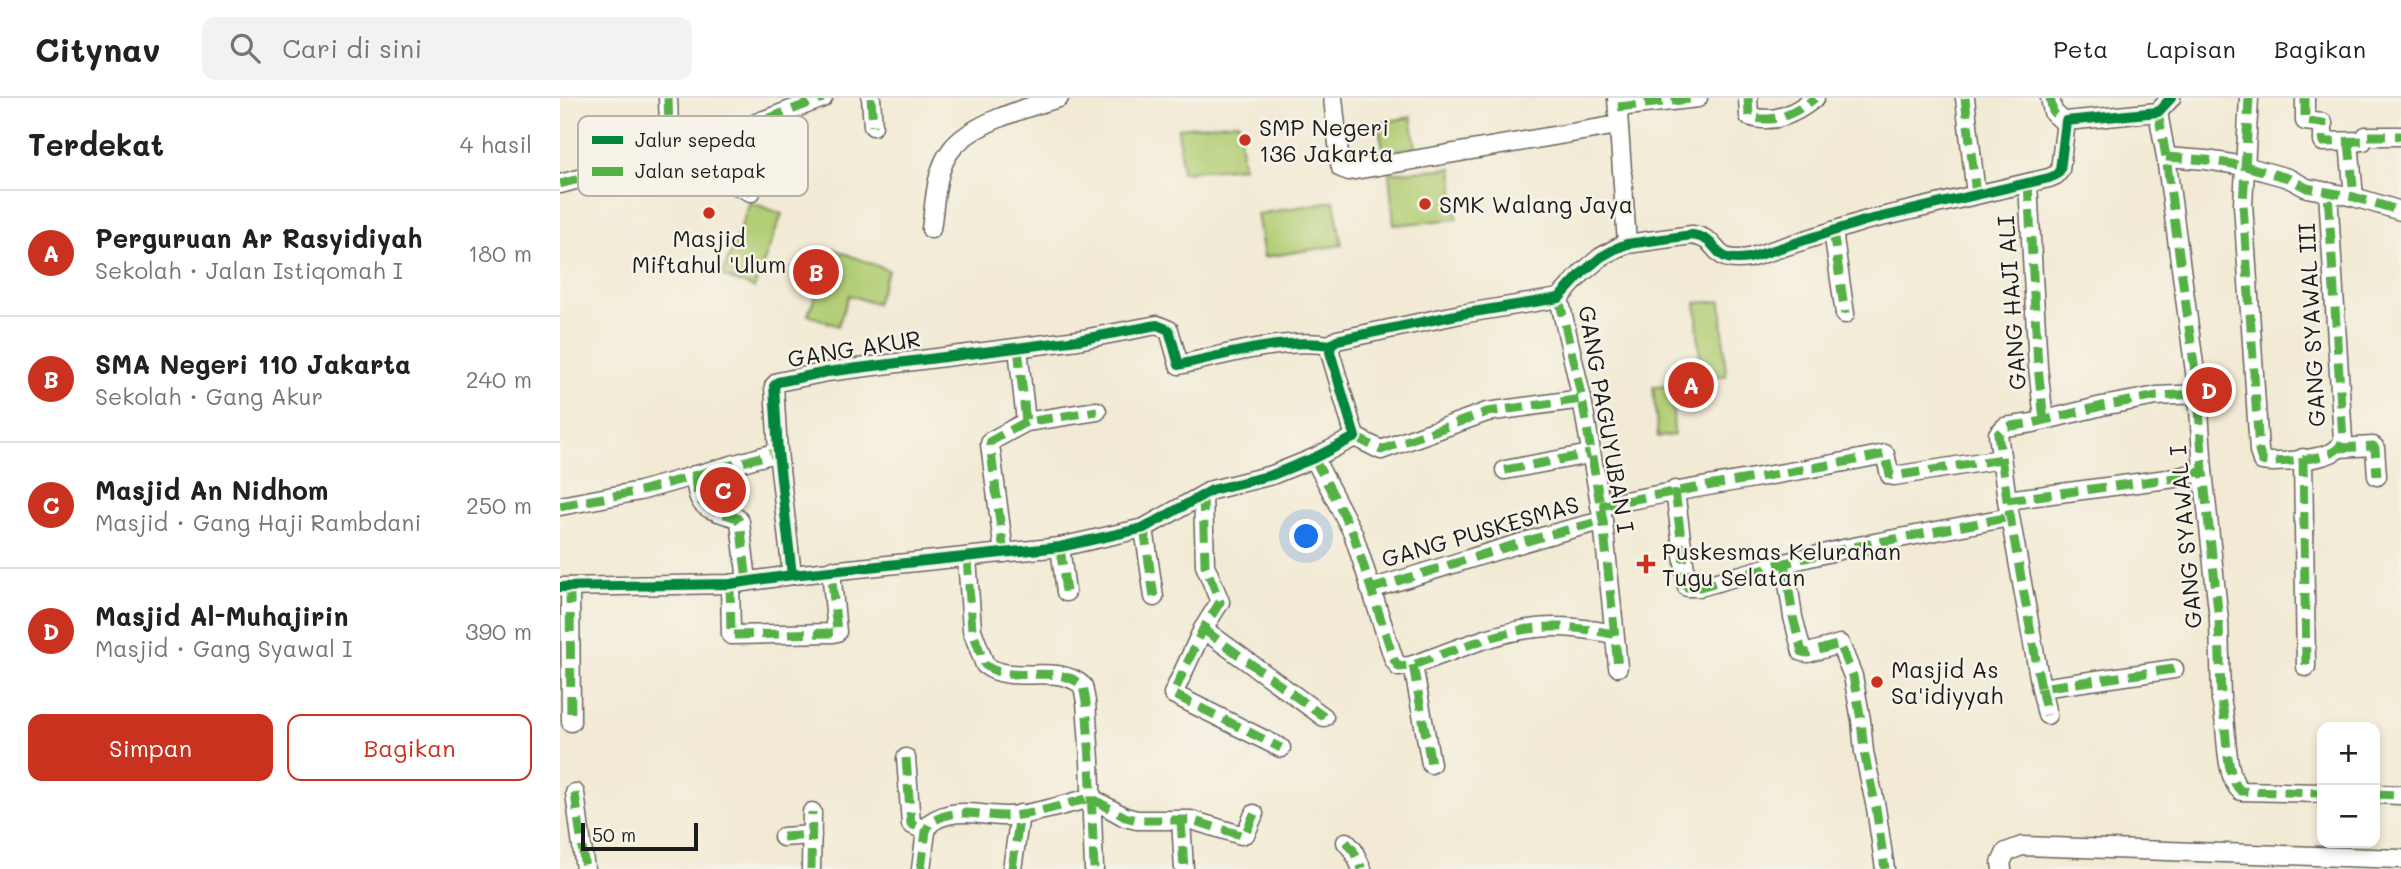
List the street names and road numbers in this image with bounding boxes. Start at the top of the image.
street label: GANG HAJI ALI [1990,215,2032,391]
street label: GANG SYAWAL III [2291,222,2331,428]
street label: GANG PAGUYUBAN I [1572,303,1642,535]
street label: GANG AKUR [785,323,923,373]
street label: GANG SYAWAL I [2162,444,2208,630]
street label: GANG PUSKESMAS [1378,488,1582,574]

